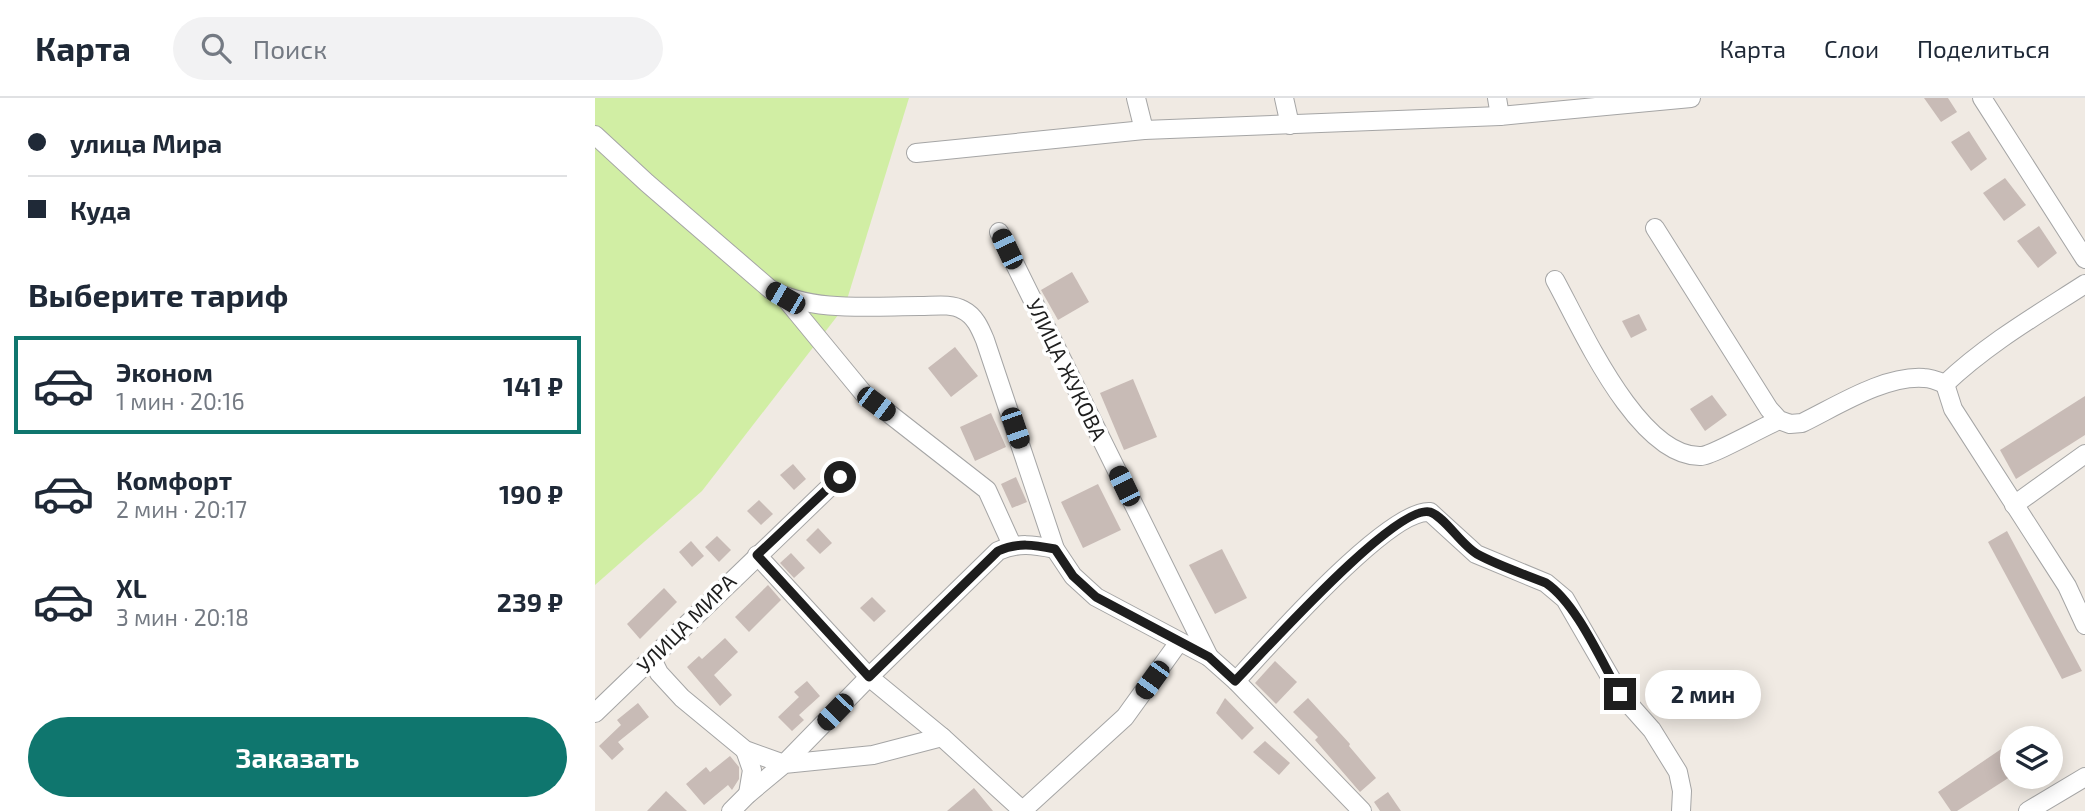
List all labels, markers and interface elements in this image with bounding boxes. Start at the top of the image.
search box [173,17,663,80]
text: Карта [35,28,131,68]
icon: search [197,29,235,67]
text: Поиск [253,33,327,64]
text: Карта [1719,34,1786,63]
text: Слои [1824,34,1879,63]
text: Поделиться [1917,34,2050,63]
text: улица Мира [70,127,222,158]
text: Куда [70,194,131,225]
car [989,226,1026,272]
text: Выберите тариф [28,275,288,313]
car [762,278,809,318]
street label: УЛИЦА ЖУКОВА [1022,294,1113,444]
icon: car [32,354,95,417]
text: Эконом [116,356,213,387]
text: 141 ₽ [503,370,563,401]
car [853,383,900,425]
text: 1 мин · 20:16 [116,387,245,415]
car [999,405,1032,451]
route start [824,461,856,493]
icon: car [32,462,95,525]
car [1106,463,1143,509]
text: Комфорт [116,464,232,495]
text: 190 ₽ [499,478,563,509]
text: 2 мин · 20:17 [116,495,247,523]
street label: УЛИЦА МИРА [631,568,741,678]
icon: car [32,570,95,633]
text: XL [116,572,147,603]
text: 239 ₽ [497,586,563,617]
text: 3 мин · 20:18 [116,603,249,631]
car [1132,657,1173,703]
callout: 2 мин [1645,670,1760,718]
route end [1604,678,1636,710]
text: 2 мин [1671,680,1735,708]
car [813,690,858,734]
button: Заказать [28,717,567,797]
map controls [2000,726,2063,789]
button: layers [2000,726,2063,789]

